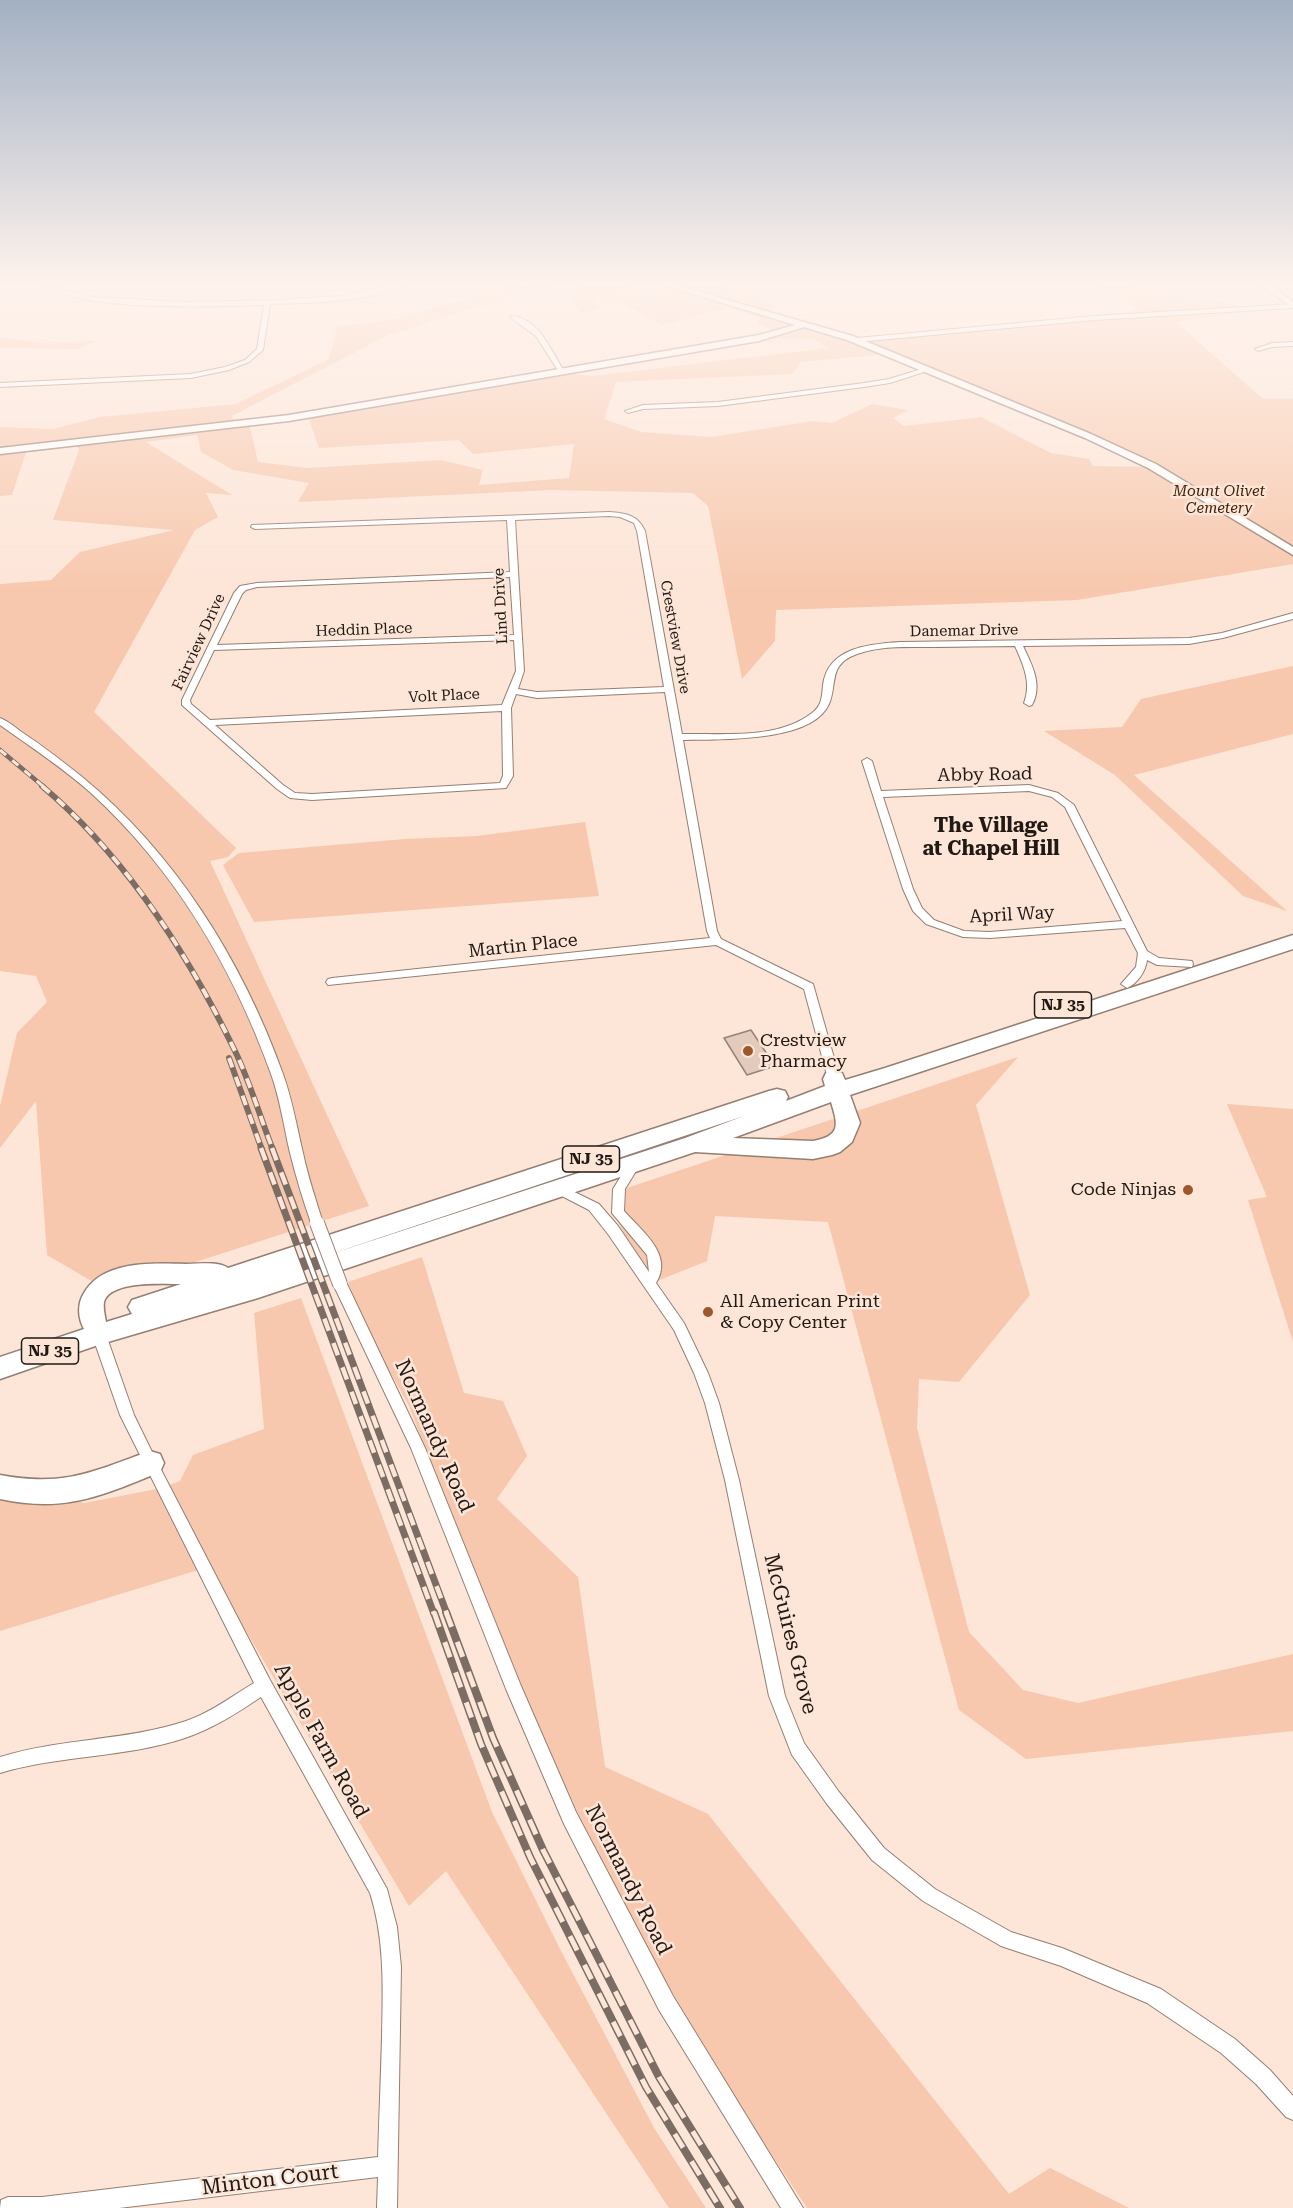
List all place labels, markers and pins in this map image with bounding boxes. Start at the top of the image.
place label: Crestview Pharmacy [760,1030,847,1072]
marker: Crestview Pharmacy [741,1044,755,1058]
place label: Code Ninjas [1071,1179,1176,1201]
marker: Code Ninjas [1181,1183,1195,1197]
place label: All American Print & Copy Center [720,1291,880,1334]
marker: All American Print & Copy Center [701,1305,715,1319]

